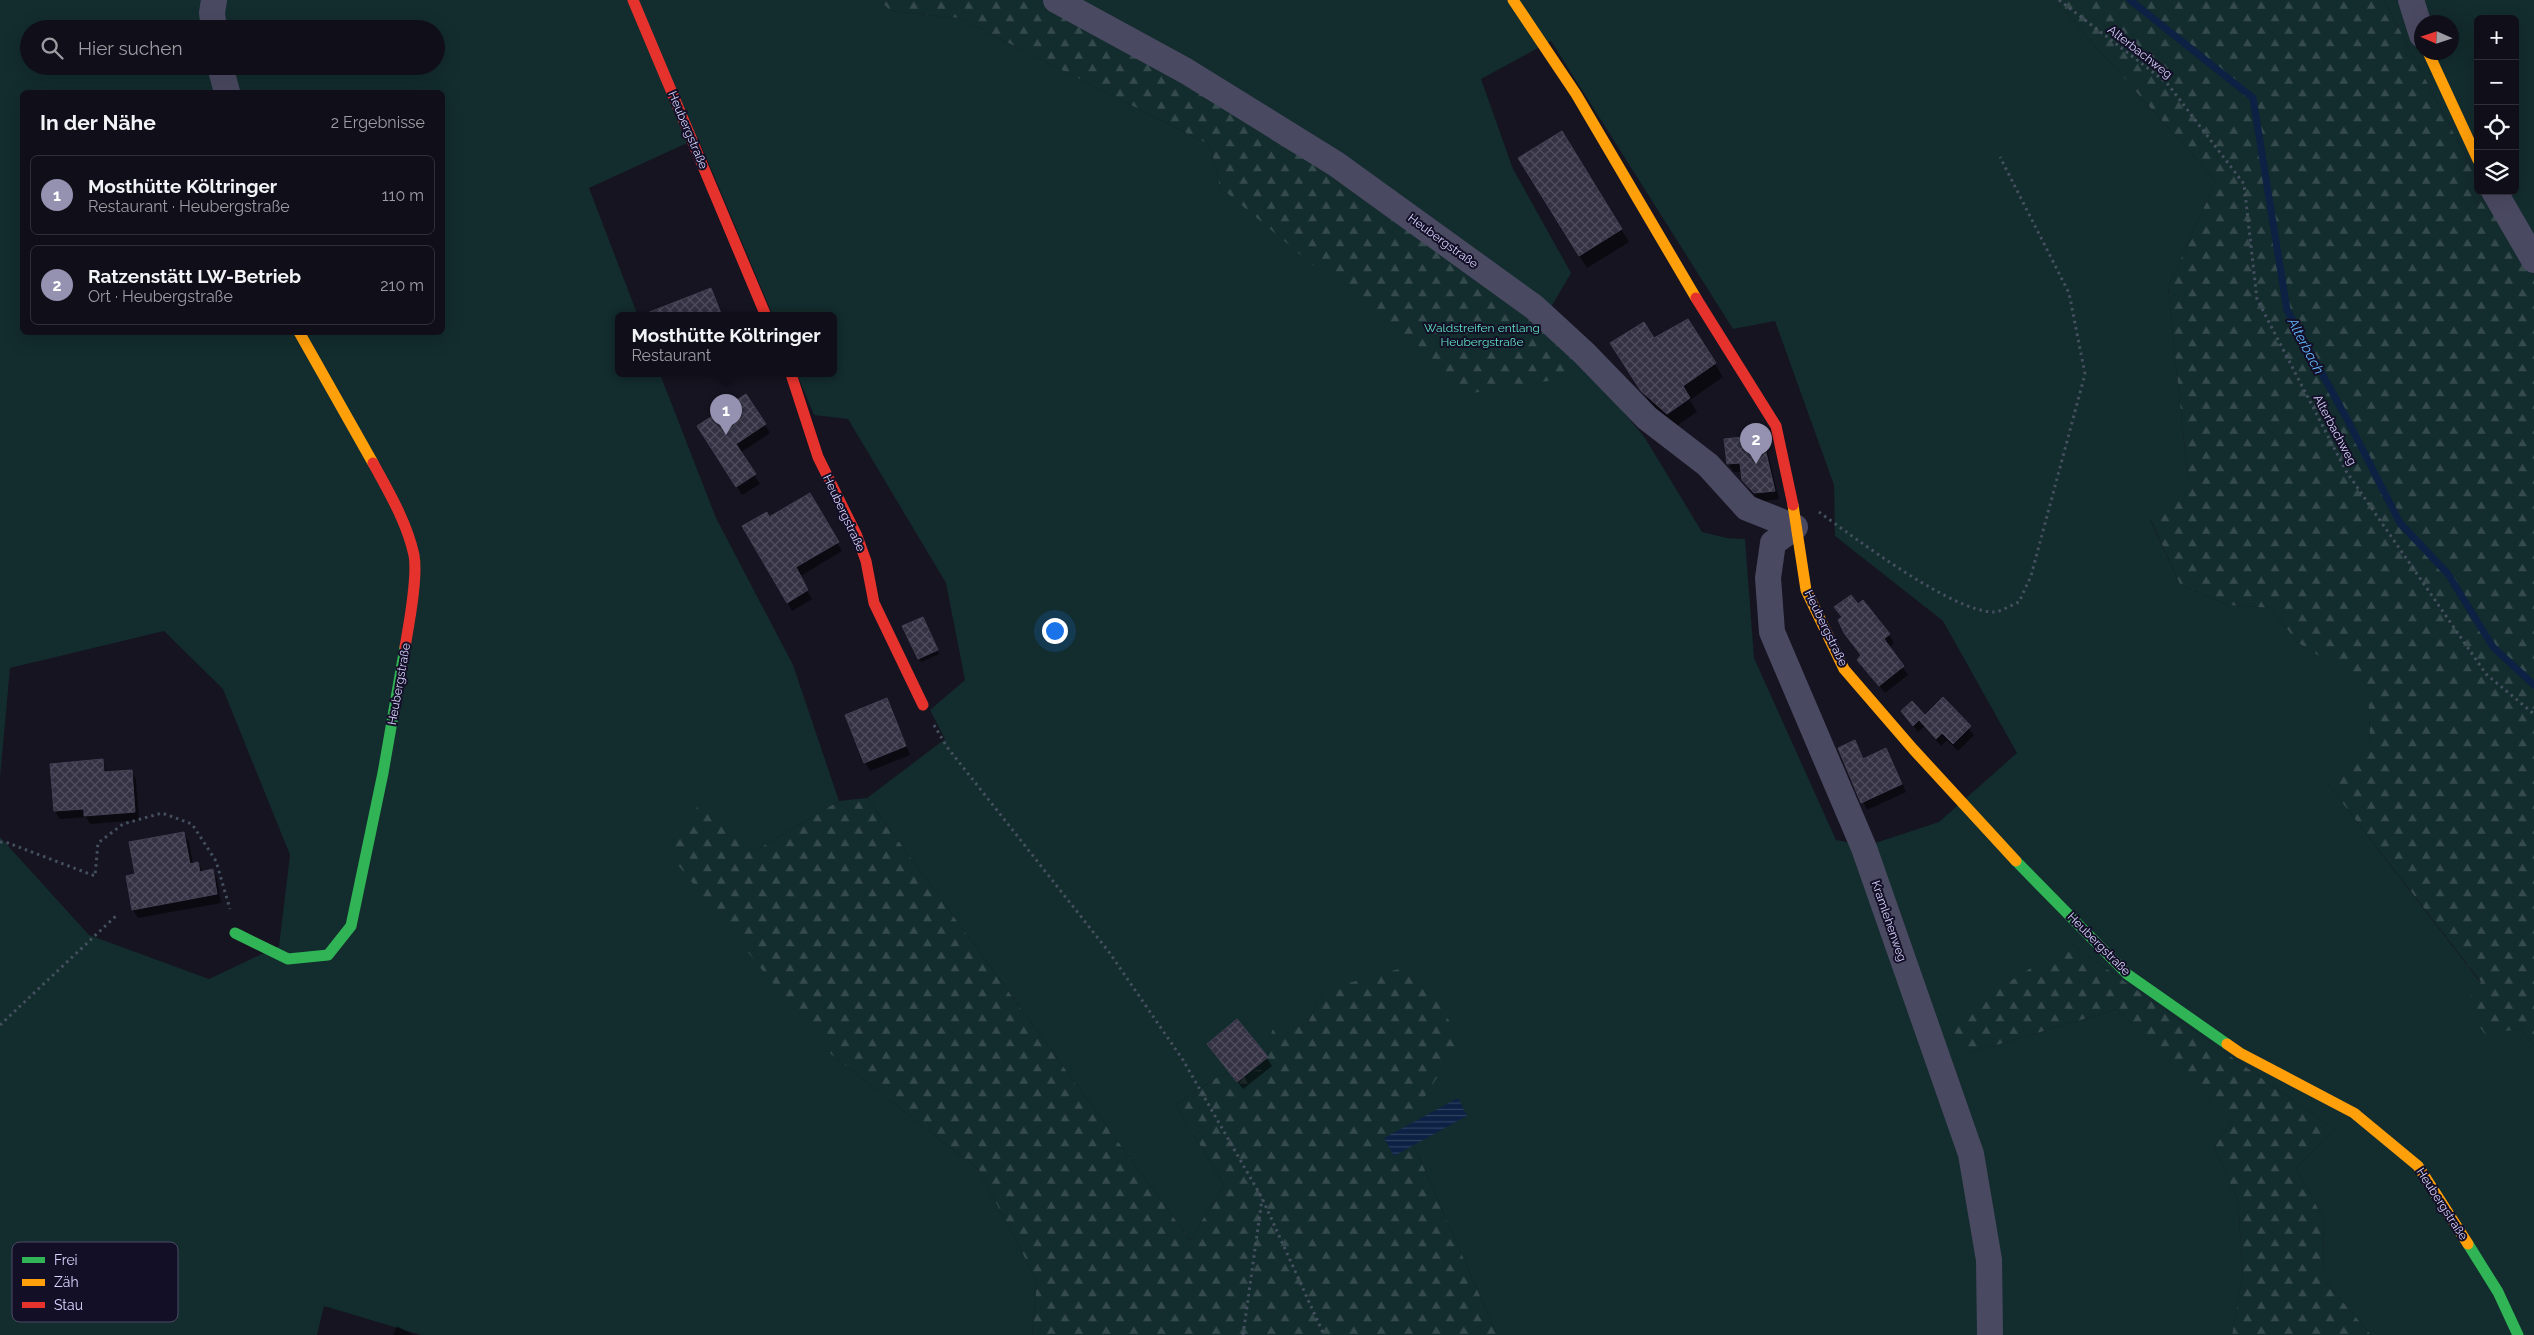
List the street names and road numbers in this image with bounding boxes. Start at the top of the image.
street label: Alterbachweg [2105,22,2175,82]
street label: Heubergstraße [665,89,711,171]
street label: Heubergstraße [1405,211,1481,271]
street label: Alterbachweg [2311,392,2359,468]
street label: Heubergstraße [820,472,868,554]
street label: Heubergstraße [1802,588,1850,668]
street label: Heubergstraße [385,642,413,726]
street label: Kramlehenweg [1869,879,1909,963]
street label: Heubergstraße [2065,910,2133,978]
street label: Heubergstraße [2414,1165,2470,1243]

